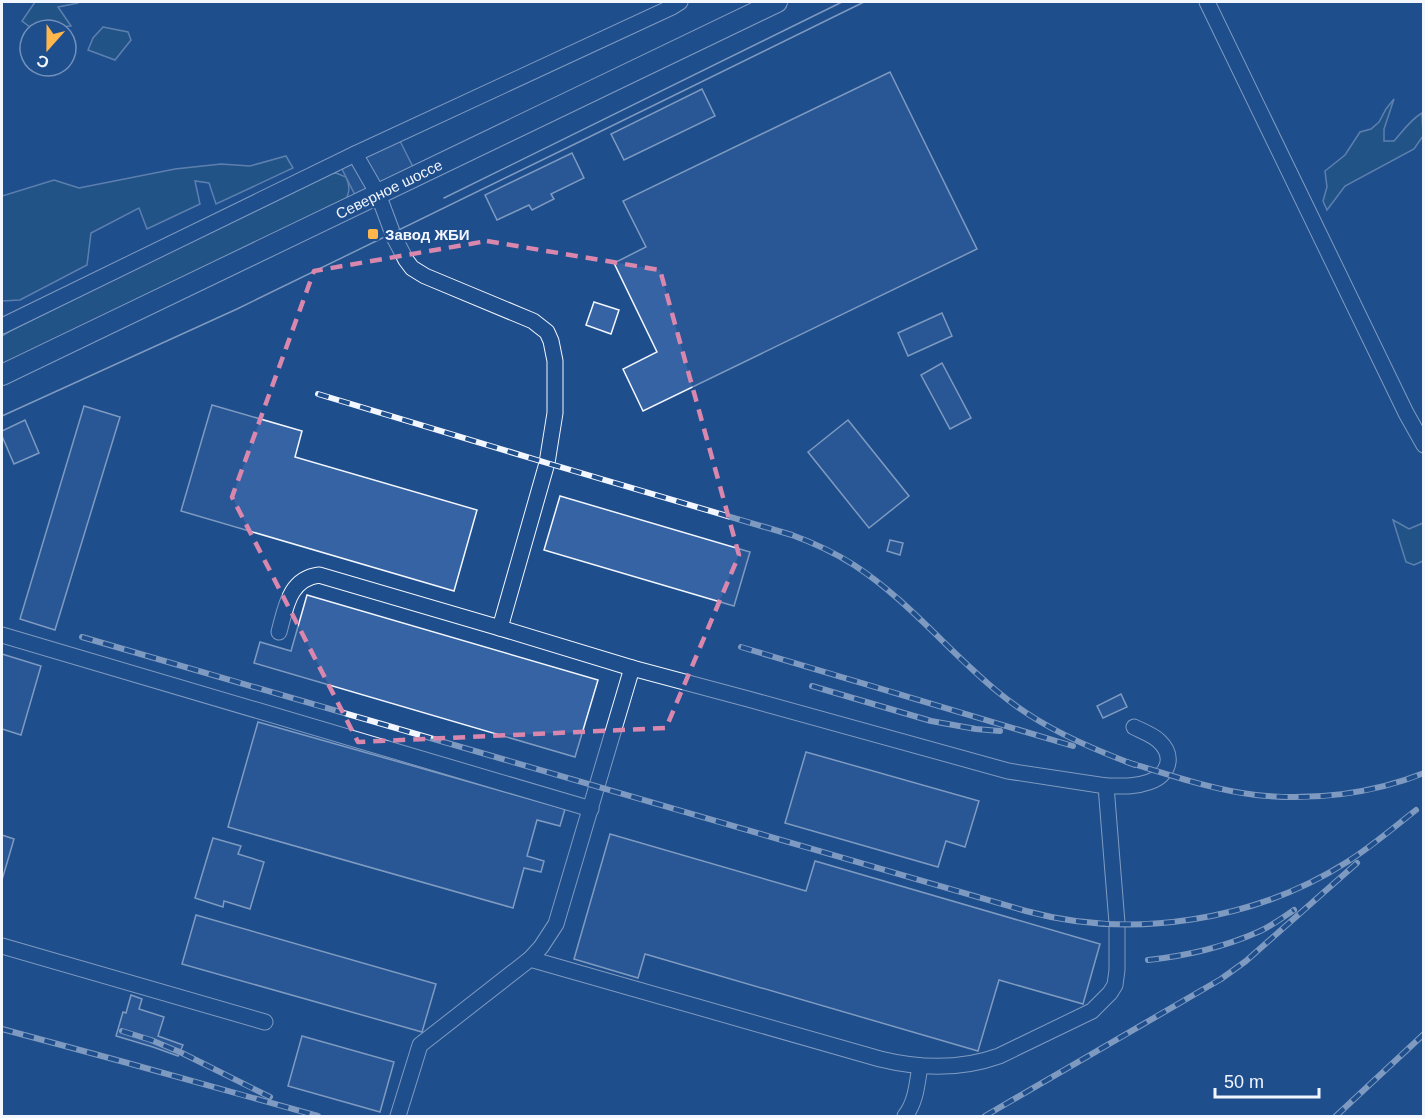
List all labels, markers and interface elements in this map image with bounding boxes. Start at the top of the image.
north arrow [18,18,78,78]
text: С [34,51,51,72]
street label: Северное шоссе [333,156,445,222]
place label: Завод ЖБИ [385,226,470,243]
marker: Завод ЖБИ [366,227,380,241]
scale bar [1215,1061,1318,1099]
text: 50 m [1224,1072,1264,1092]

